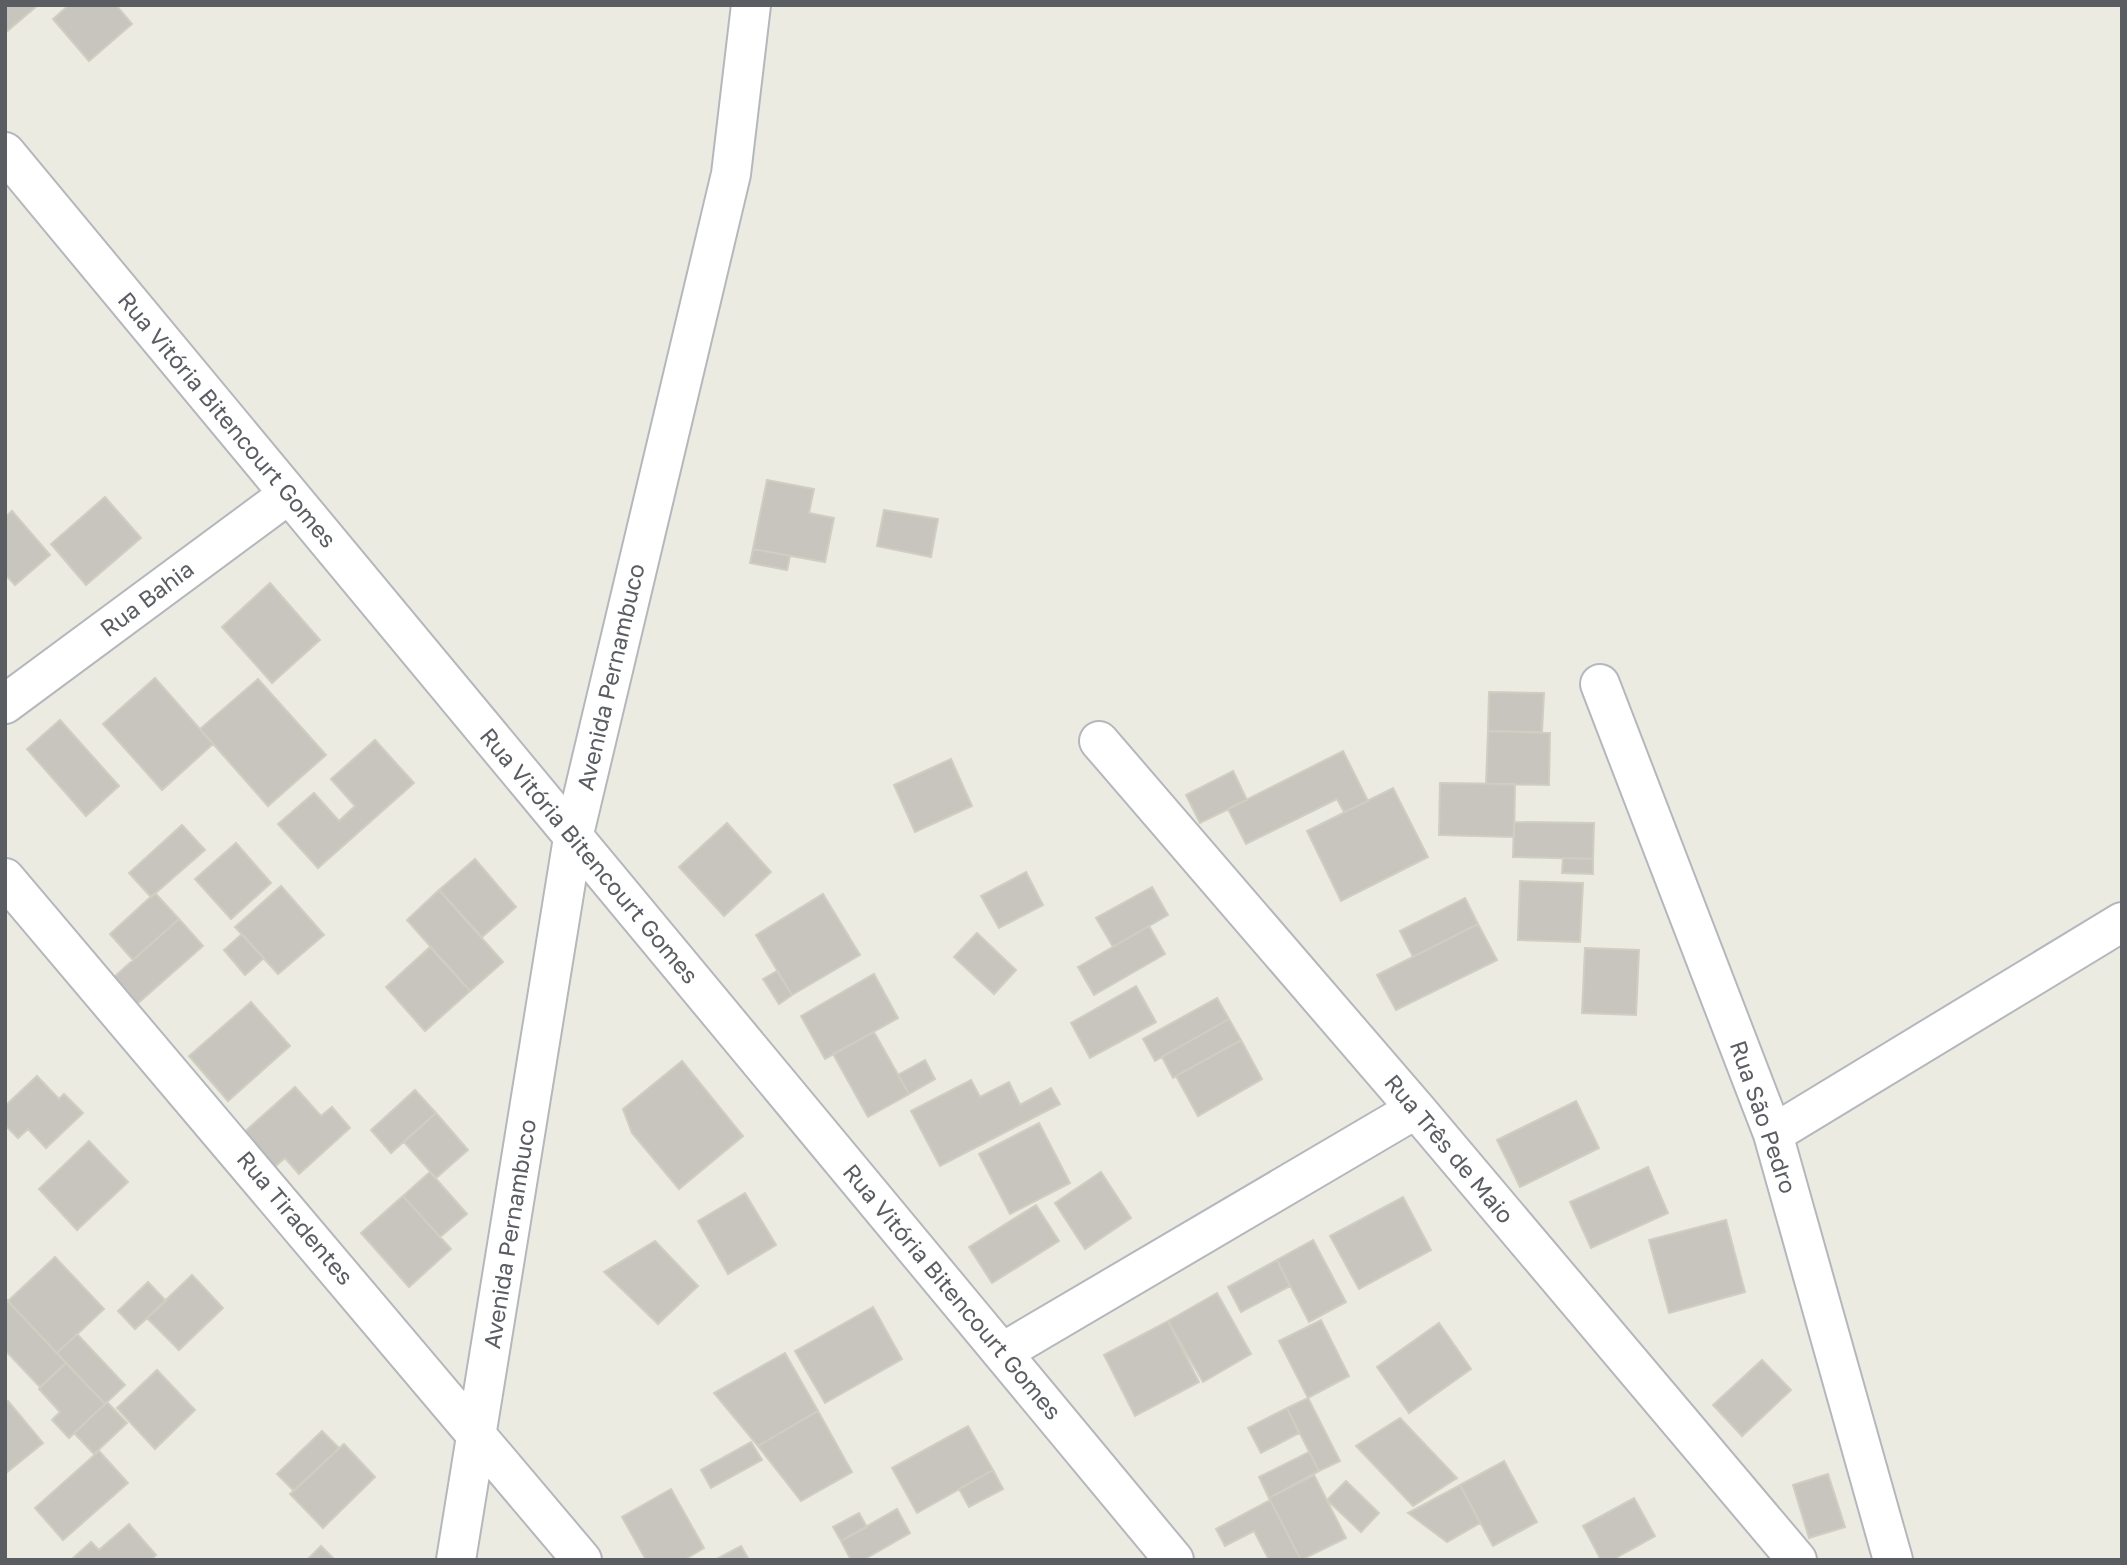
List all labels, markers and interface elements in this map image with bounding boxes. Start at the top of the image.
street label: Rua Vitória Bitencourt Gomes [113,286,343,553]
street label: Rua Bahia [94,554,199,642]
street label: Avenida Pernambuco [570,561,650,793]
street label: Rua Vitória Bitencourt Gomes [475,722,705,989]
street label: Rua São Pedro [1725,1036,1803,1197]
street label: Rua Três de Maio [1379,1068,1520,1229]
street label: Avenida Pernambuco [477,1117,541,1351]
street label: Rua Tiradentes [232,1145,360,1290]
street label: Rua Vitória Bitencourt Gomes [838,1158,1068,1425]

